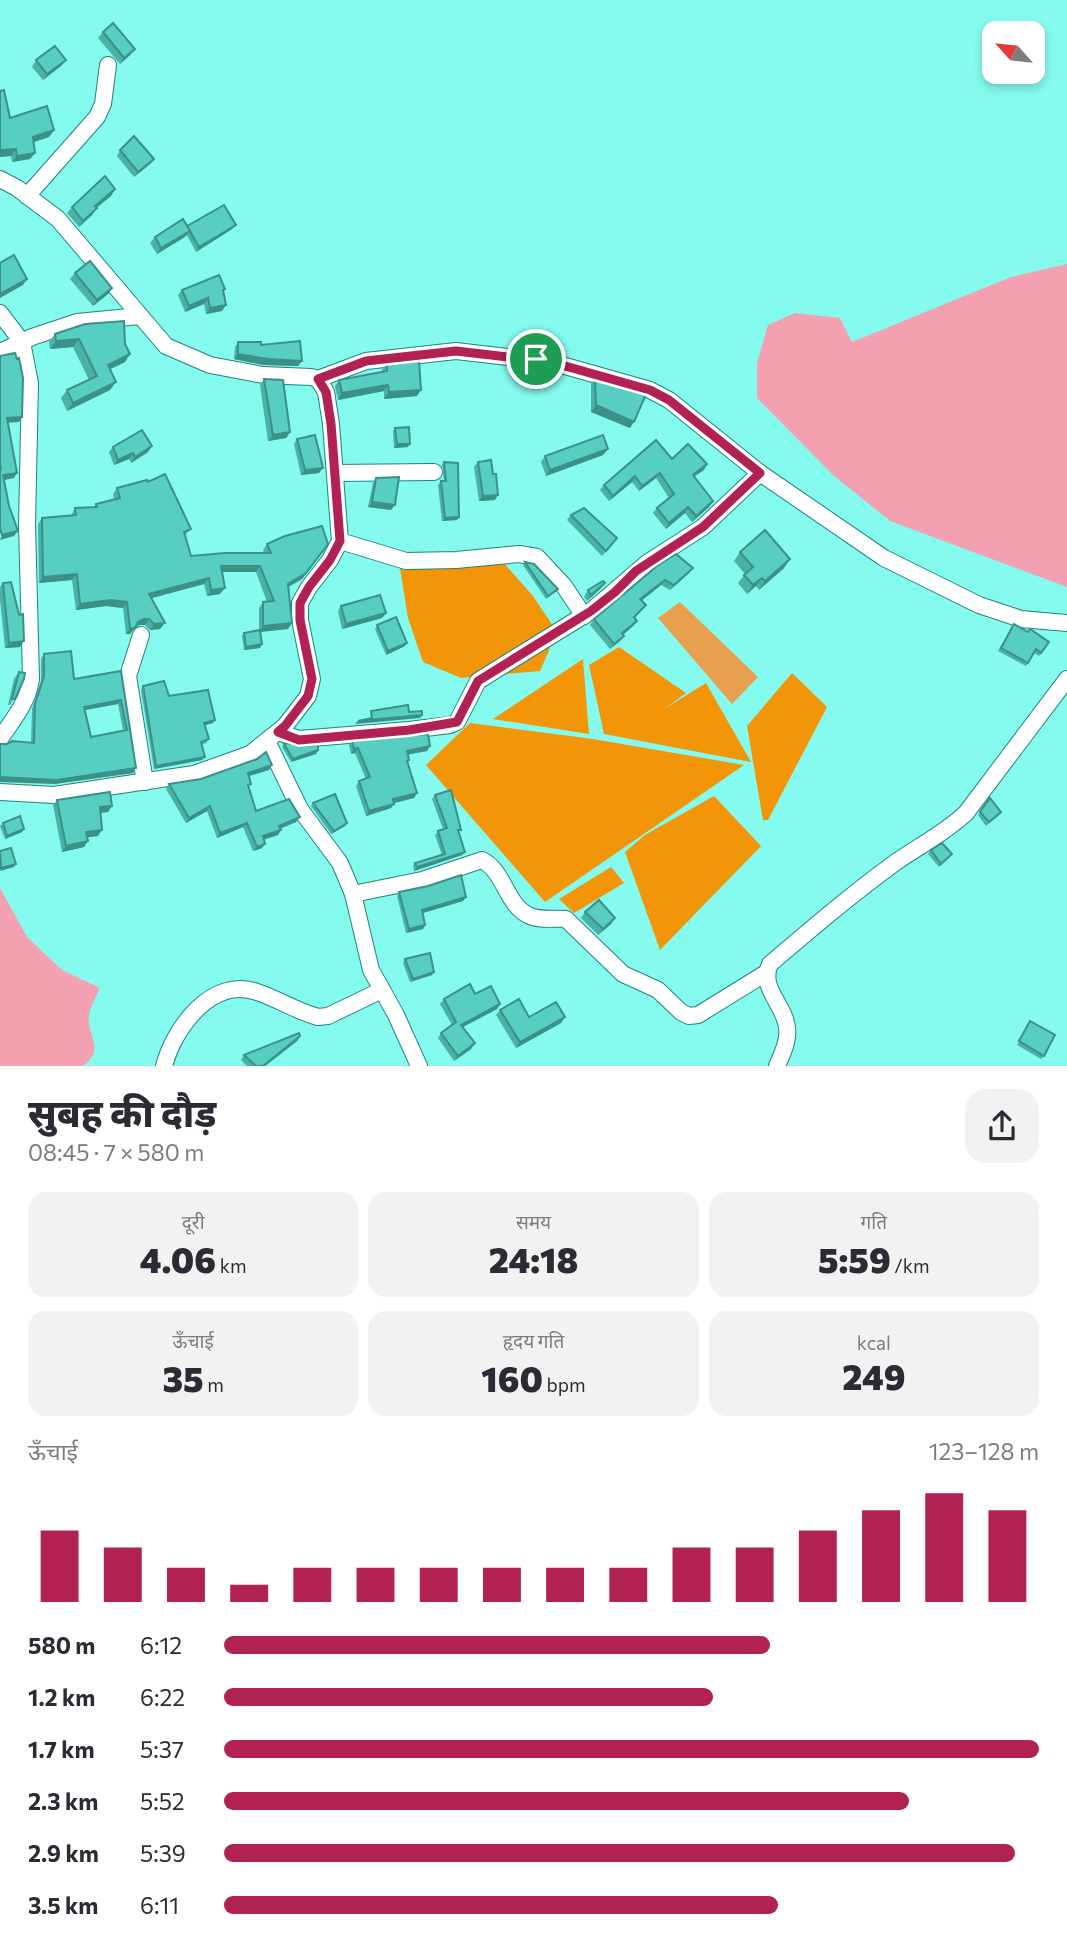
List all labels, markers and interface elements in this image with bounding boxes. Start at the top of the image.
north arrow [982,21,1045,84]
map controls [982,21,1045,84]
pin [506,329,566,389]
icon: arrive [517,340,555,378]
text: सुबह की दौड़ [28,1088,216,1135]
button: share [965,1089,1039,1163]
text: 08:45 · 7 × 580 m [28,1138,204,1166]
text: दूरी [182,1210,205,1233]
text: समय [516,1210,551,1233]
text: गति [861,1210,887,1233]
text: 4.06 [140,1237,216,1280]
text: 24:18 [489,1237,578,1280]
text: 5:59 [818,1237,891,1280]
text: km [216,1254,247,1277]
text: /km [891,1254,930,1277]
text: ऊँचाई [173,1329,214,1352]
text: हृदय गति [503,1329,564,1352]
text: kcal [857,1331,891,1354]
text: 249 [842,1354,906,1397]
text: 35 [162,1356,204,1399]
text: 160 [481,1356,543,1399]
text: m [204,1373,224,1396]
text: bpm [543,1373,586,1396]
text: ऊँचाई [28,1437,78,1465]
text: 123–128 m [929,1437,1039,1465]
text: 580 m [28,1631,95,1659]
text: 6:12 [140,1631,182,1659]
text: 1.2 km [28,1683,95,1711]
text: 6:22 [140,1683,185,1711]
text: 1.7 km [28,1735,95,1763]
text: 5:37 [140,1735,184,1763]
text: 2.3 km [28,1787,98,1815]
text: 5:52 [140,1787,185,1815]
text: 2.9 km [28,1839,99,1867]
text: 5:39 [140,1839,186,1867]
text: 3.5 km [28,1891,98,1919]
text: 6:11 [140,1891,179,1919]

